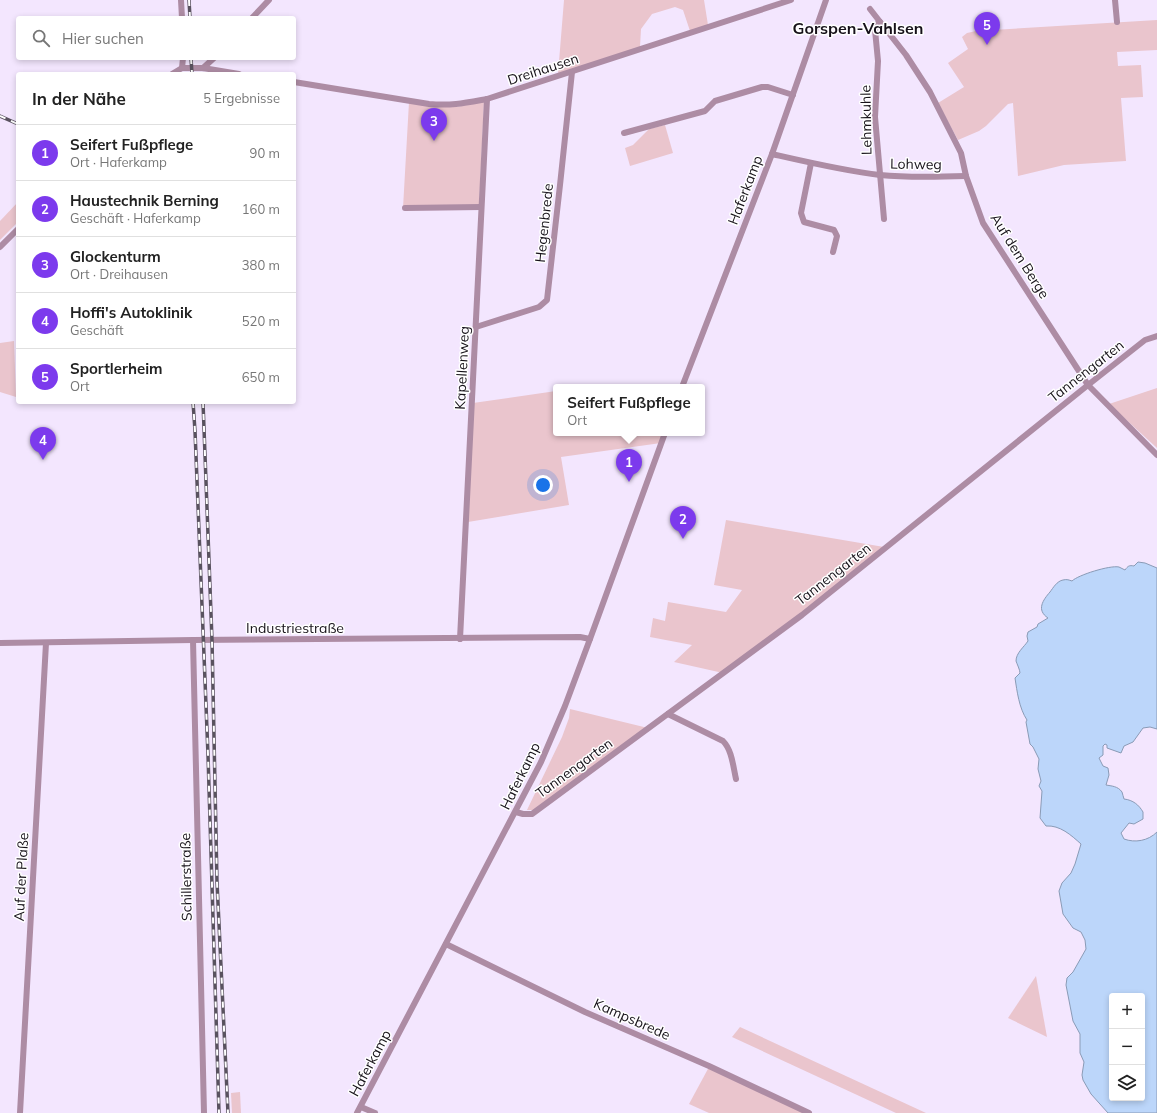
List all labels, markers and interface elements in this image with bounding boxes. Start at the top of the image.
pin: 5 [974,12,1000,45]
search box [16,16,296,60]
district label: Gorspen-Vahlsen [793,18,923,38]
icon: search [30,27,52,49]
text: Hier suchen [62,29,144,48]
street label: Dreihausen [505,49,581,89]
street label: Lehmkuhle [856,85,876,155]
text: In der Nähe [32,88,126,109]
text: 5 Ergebnisse [203,90,280,106]
pin: 3 [421,108,447,141]
text: Seifert Fußpflege [70,135,193,154]
text: 1 [41,145,49,161]
text: 90 m [250,145,280,161]
street label: Haferkamp [724,153,766,227]
text: Ort · Haferkamp [70,154,167,170]
street label: Lohweg [890,155,942,173]
street label: Hegenbrede [531,182,557,264]
text: Haustechnik Berning [70,191,219,210]
text: 2 [41,201,49,217]
text: 160 m [242,201,280,217]
text: Geschäft · Haferkamp [70,210,201,226]
street label: Auf dem Berge [987,210,1053,302]
text: Glockenturm [70,247,161,266]
text: 3 [41,257,49,273]
text: 380 m [242,257,280,273]
text: Ort · Dreihausen [70,266,168,282]
text: Hoffi's Autoklinik [70,303,192,322]
text: 4 [41,313,49,329]
text: 520 m [242,313,280,329]
text: Geschäft [70,322,124,338]
street label: Kapellenweg [451,326,473,410]
street label: Tannengarten [1045,336,1127,406]
text: Sportlerheim [70,359,163,378]
text: 5 [41,369,49,385]
text: 650 m [242,369,280,385]
text: Ort [70,378,90,394]
popup [553,384,705,436]
text: Seifert Fußpflege [567,393,691,412]
text: Ort [567,412,587,428]
pin: 4 [30,427,56,460]
pin: 1 [616,449,642,482]
your location [533,475,553,495]
pin: 2 [670,506,696,539]
street label: Tannengarten [792,539,874,609]
street label: Industriestraße [246,619,344,637]
street label: Tannengarten [532,734,616,802]
street label: Haferkamp [496,739,544,813]
street label: Auf der Plaße [10,832,32,922]
street label: Schillerstraße [176,833,196,921]
map controls [1109,993,1145,1101]
button: + [1109,993,1145,1029]
street label: Kampsbrede [591,994,673,1044]
street label: Haferkamp [345,1027,395,1099]
button: − [1109,1029,1145,1065]
button: layers [1109,1065,1145,1101]

